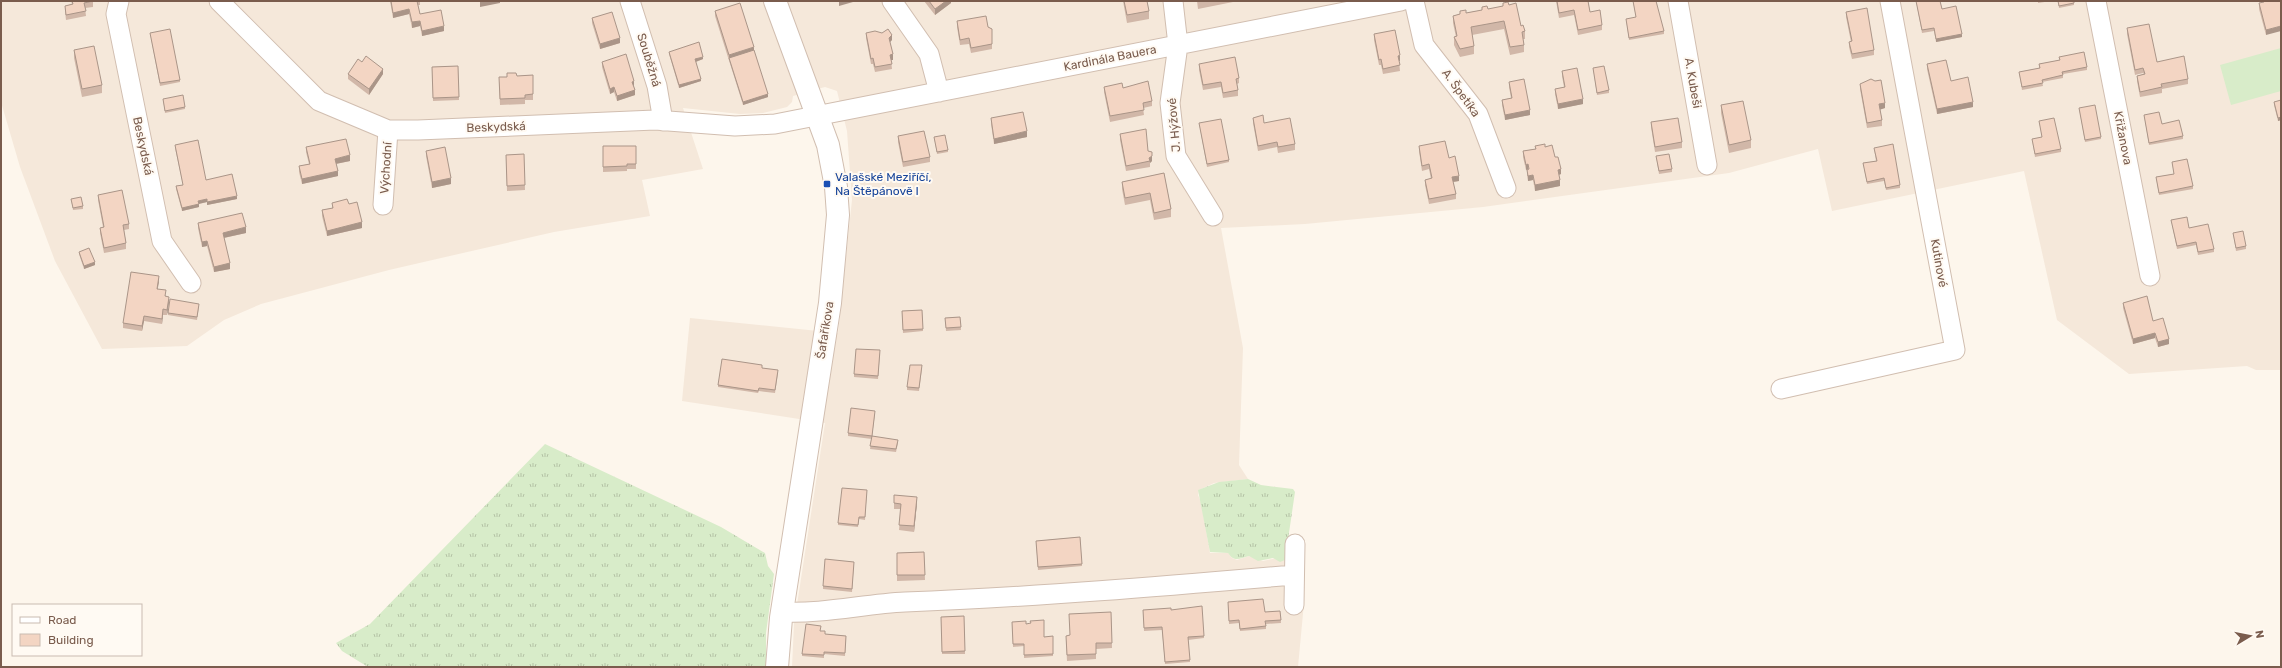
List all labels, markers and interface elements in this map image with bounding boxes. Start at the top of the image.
street label: Souběžná [634,31,664,89]
street label: Kardinála Bauera [1062,42,1158,74]
street label: A. Kubeši [1682,57,1704,109]
street label: A. Špetíka [1439,66,1483,120]
street label: J. Hýžové [1165,97,1183,153]
street label: Křižanova [2111,110,2135,166]
street label: Beskydská [130,115,156,177]
street label: Beskydská [466,119,526,135]
street label: Východní [377,140,395,195]
place label: Valašské Meziříčí, Na Štěpánově I [835,170,931,198]
marker: Valašské Meziříčí, Na Štěpánově I [822,179,832,189]
street label: Kutinové [1928,238,1950,289]
street label: Šafaříkova [814,300,836,360]
legend [12,604,142,656]
text: Road [48,613,76,627]
north arrow [2230,616,2270,656]
text: N [2252,629,2266,639]
text: Building [48,633,94,647]

